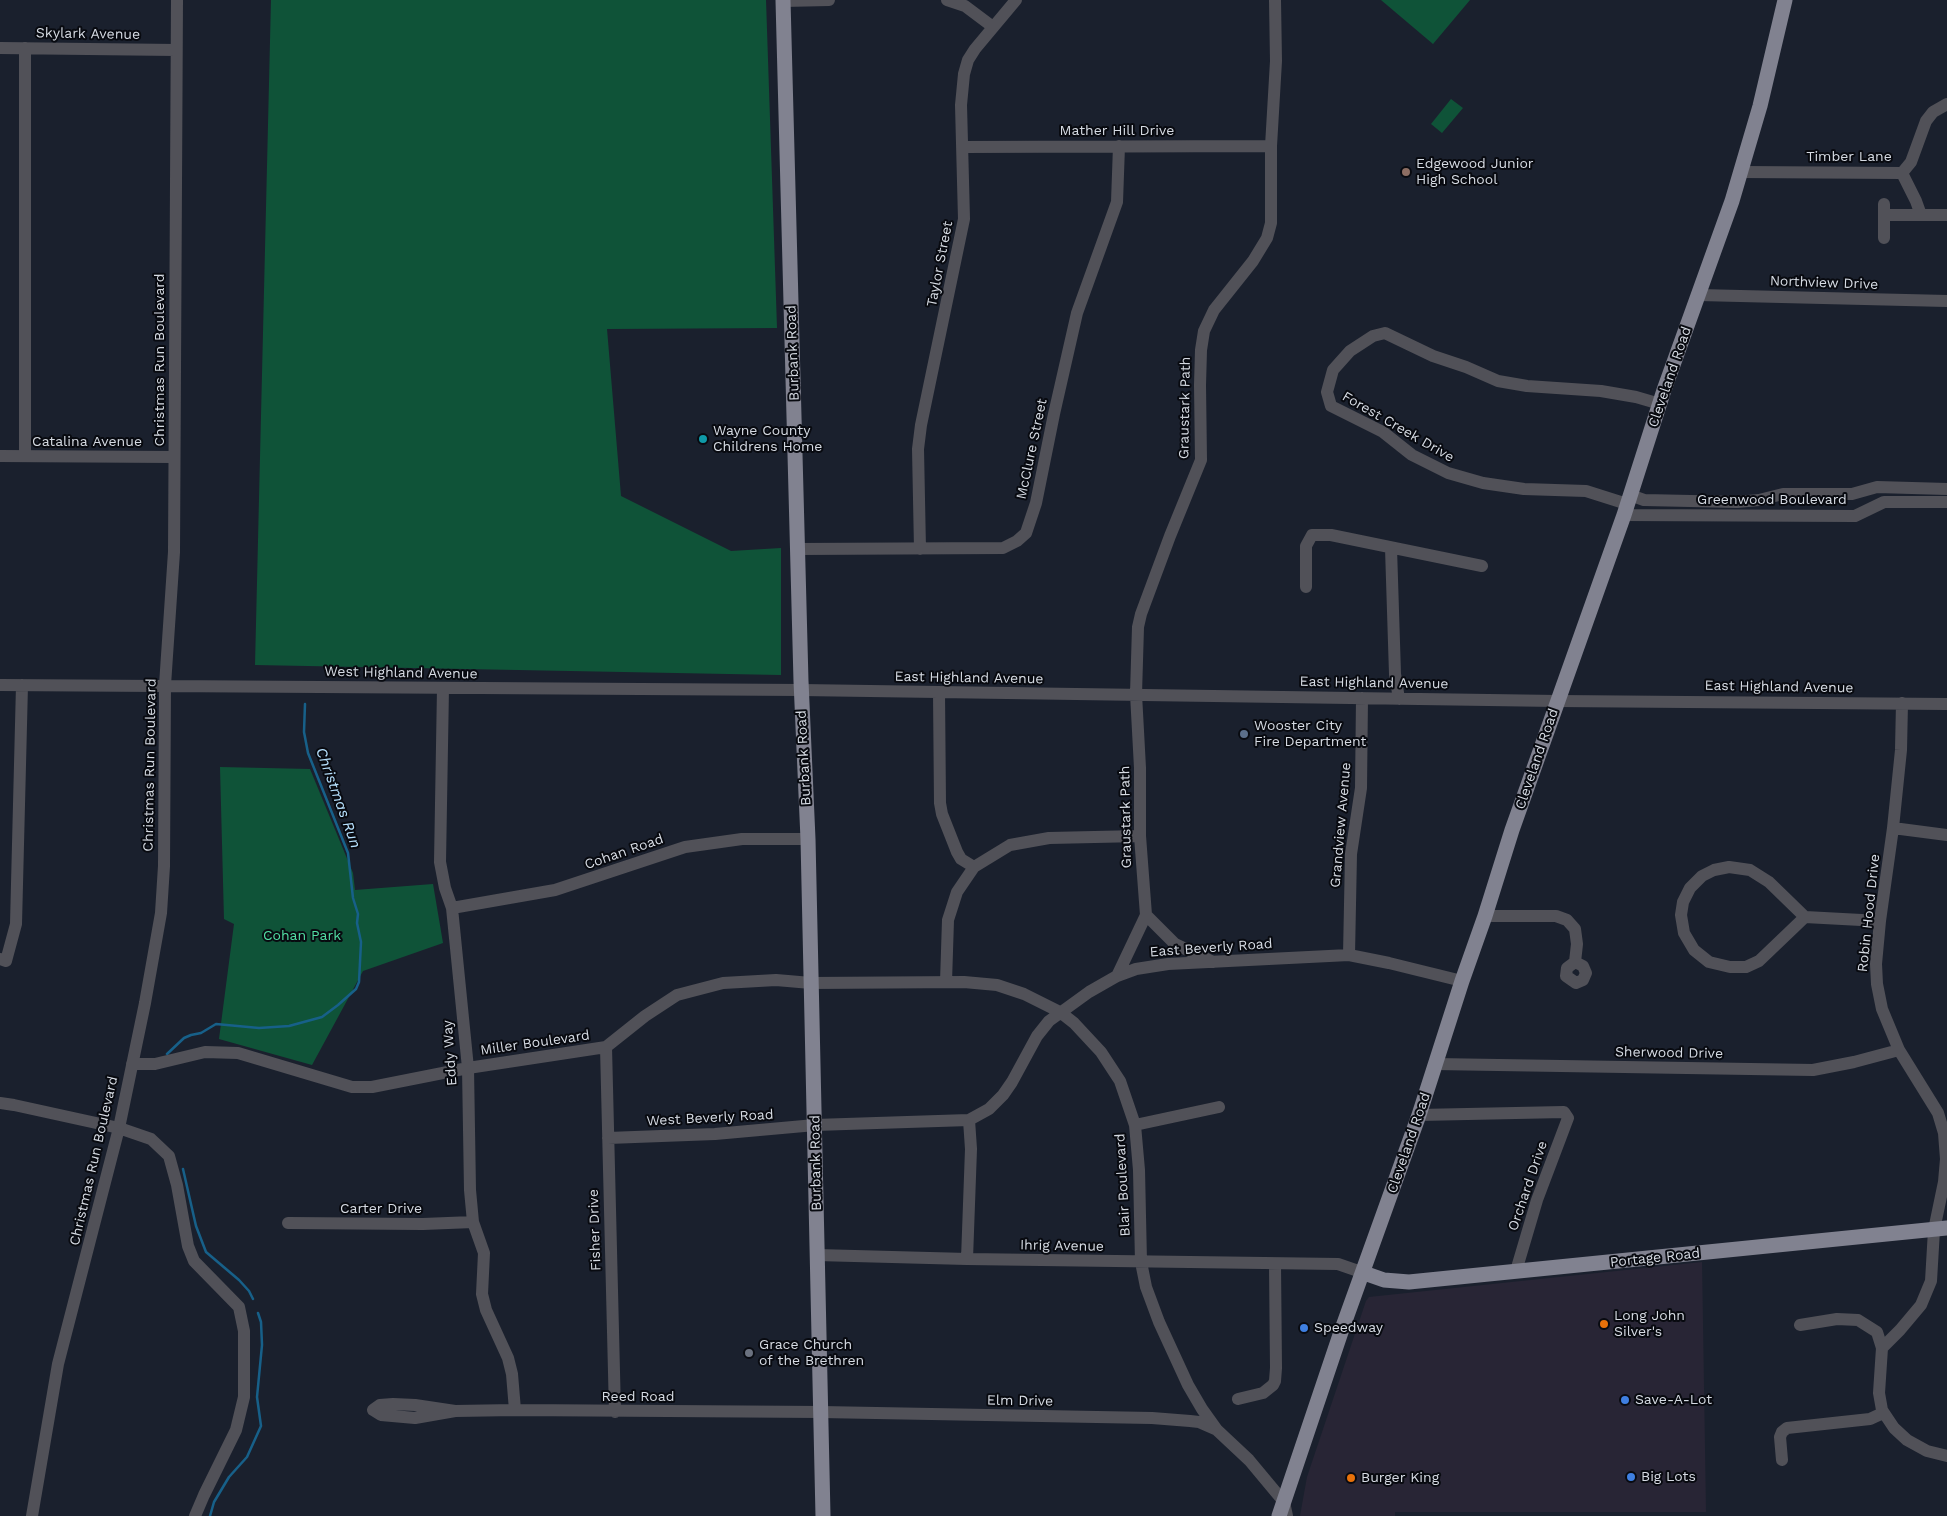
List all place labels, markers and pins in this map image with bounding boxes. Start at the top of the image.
place label: Edgewood Junior High School [1416,156,1534,188]
marker: Edgewood Junior High School [1400,166,1412,178]
place label: Wayne County Childrens Home [713,423,822,456]
marker: Wayne County Childrens Home [697,433,709,445]
place label: Wooster City Fire Department [1254,718,1366,750]
marker: Wooster City Fire Department [1238,728,1250,740]
place label: Long John Silver's [1614,1308,1685,1340]
marker: Long John Silver's [1598,1318,1610,1330]
place label: Speedway [1314,1320,1383,1336]
marker: Speedway [1298,1322,1310,1334]
place label: Grace Church of the Brethren [759,1337,864,1370]
marker: Grace Church of the Brethren [743,1347,755,1359]
place label: Save-A-Lot [1635,1392,1712,1408]
marker: Save-A-Lot [1619,1394,1631,1406]
place label: Big Lots [1641,1469,1696,1485]
place label: Burger King [1361,1470,1439,1486]
marker: Big Lots [1625,1471,1637,1483]
marker: Burger King [1345,1472,1357,1484]

